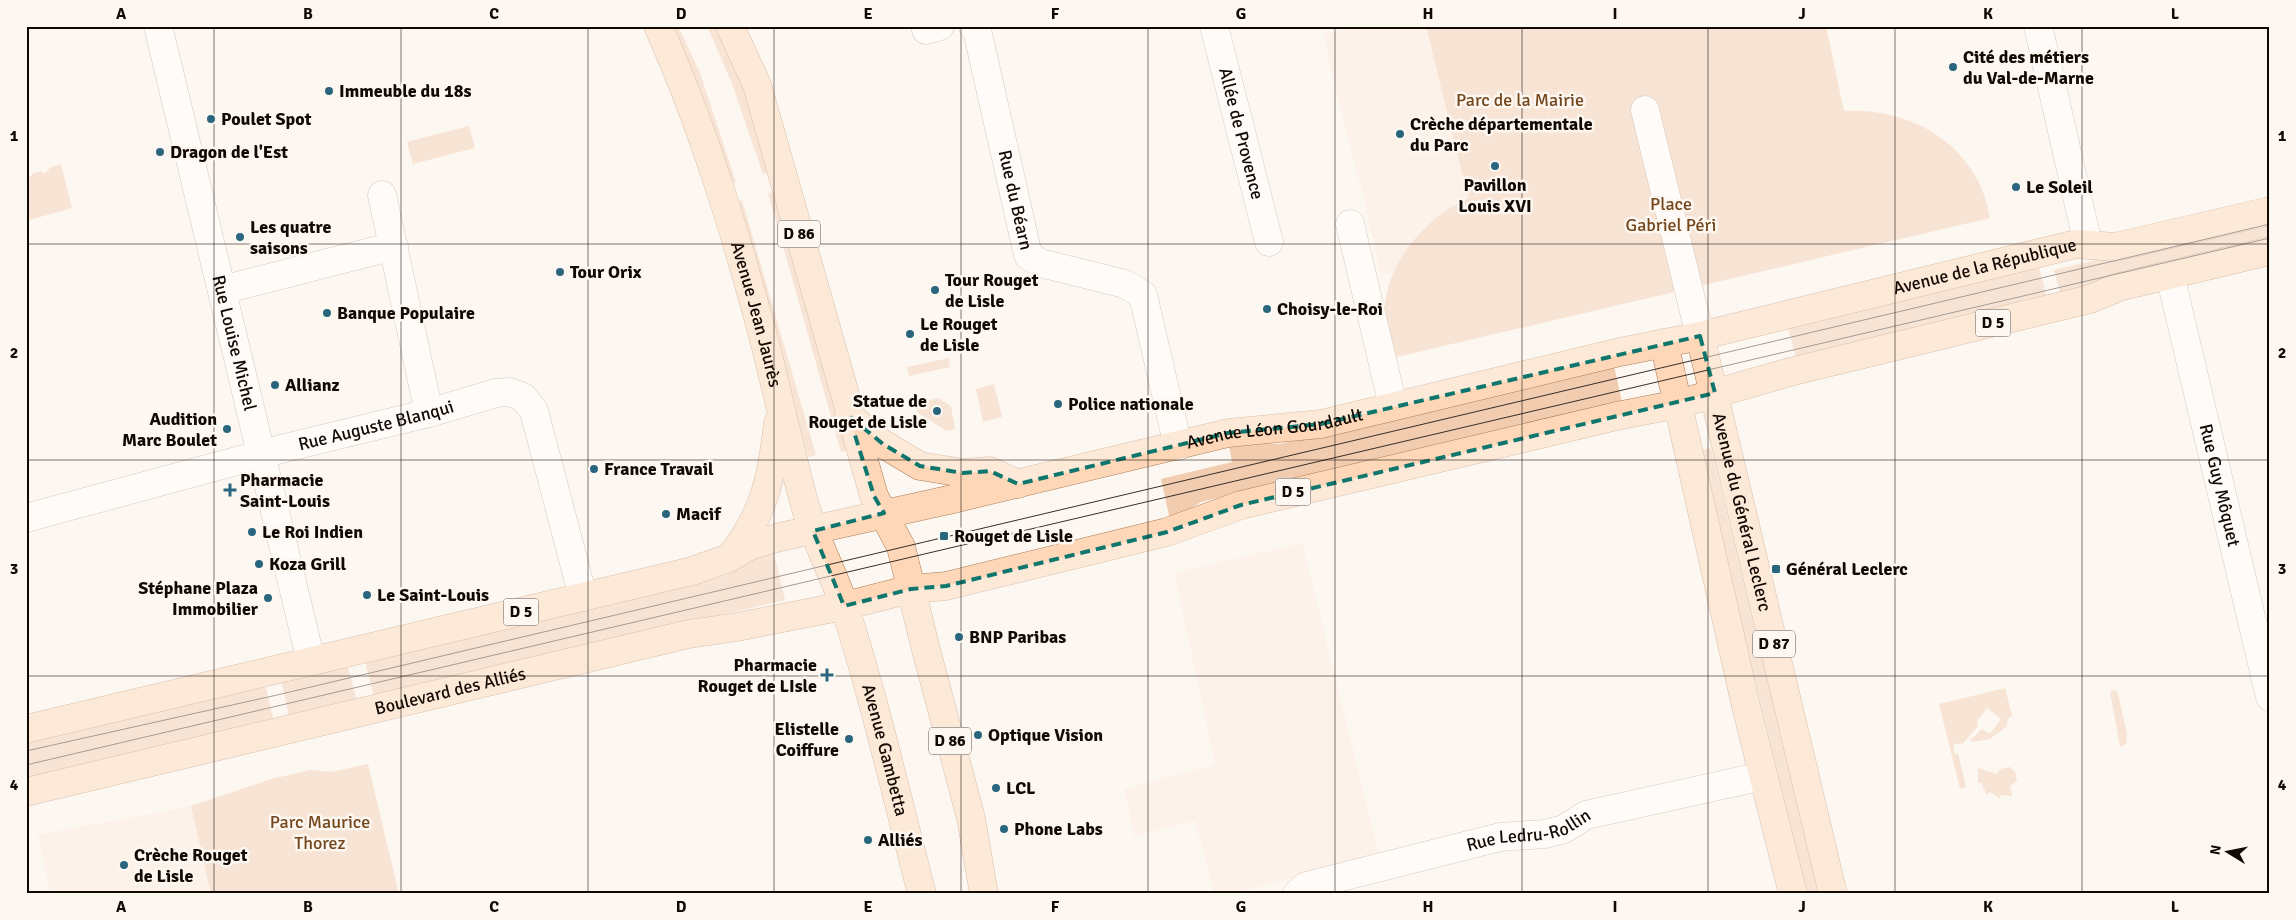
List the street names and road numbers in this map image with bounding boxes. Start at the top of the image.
street label: Allée de Provence [1214,65,1269,202]
street label: Rue du Béarn [994,148,1038,252]
road number: D 86 [778,220,820,248]
street label: Avenue de la République [1891,233,2079,299]
street label: Avenue Jean Jaurès [726,239,786,389]
street label: Rue Louise Michel [207,273,261,413]
road number: D 5 [1976,309,2010,336]
street label: Rue Auguste Blanqui [296,395,456,455]
street label: Avenue Léon Gourdault [1184,403,1365,454]
street label: Avenue du Général Leclerc [1708,411,1776,614]
street label: Rue Guy Môquet [2195,422,2245,549]
road number: D 5 [1276,478,1310,506]
road number: D 5 [504,598,538,626]
road number: D 87 [1753,630,1795,658]
street label: Boulevard des Alliés [372,662,528,720]
street label: Avenue Gambetta [857,682,913,818]
road number: D 86 [929,728,971,754]
street label: Rue Ledru-Rollin [1464,804,1595,856]

